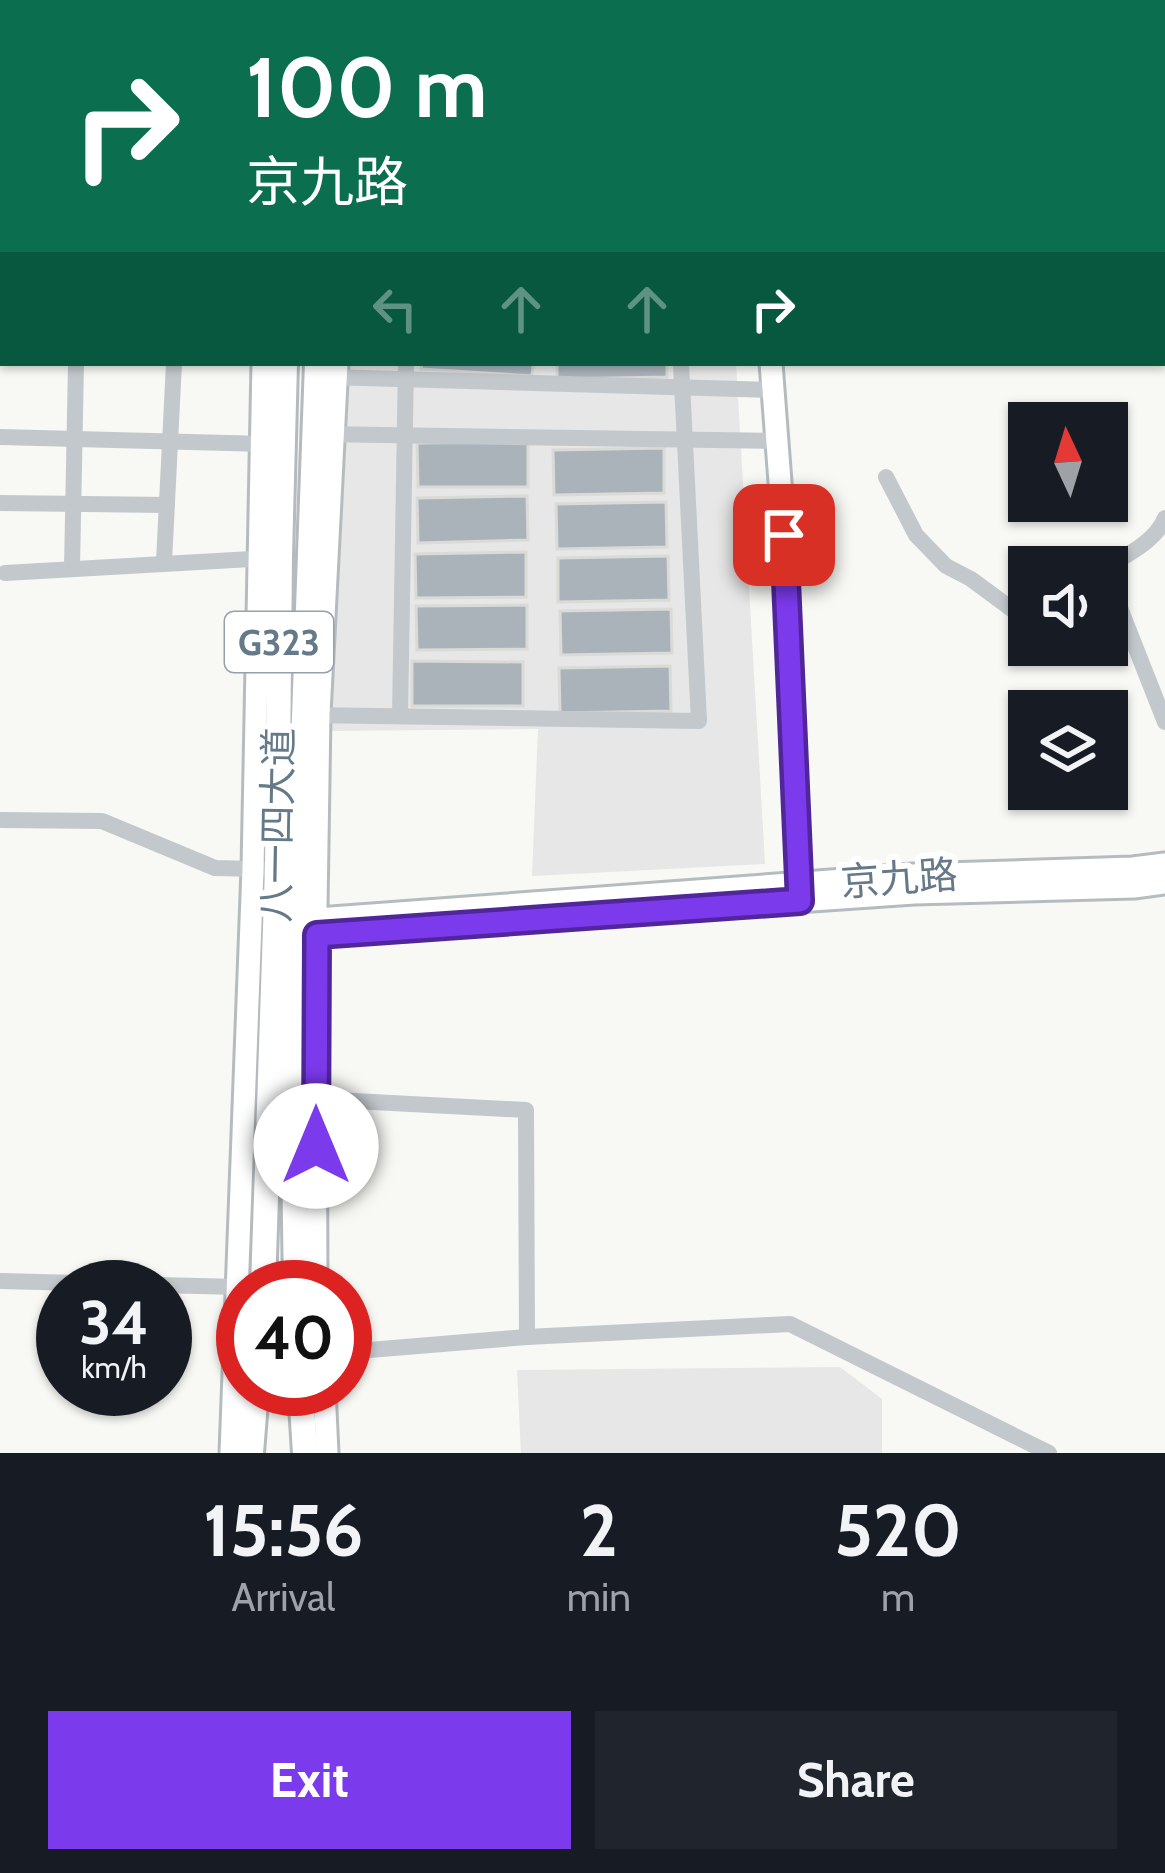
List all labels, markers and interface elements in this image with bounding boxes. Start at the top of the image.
text: 100 m [246,36,488,138]
icon: right [48,48,204,204]
text: 京九路 [246,149,408,215]
icon: left [362,276,428,342]
icon: ahead [488,276,554,342]
icon: ahead [614,276,680,342]
icon: right [740,276,806,342]
north arrow [1008,402,1128,522]
map controls [1008,402,1128,810]
pin [733,484,835,586]
icon: arrive [751,502,817,568]
button: sound [1008,546,1128,666]
road number: G323 [225,612,333,672]
button: layers [1008,690,1128,810]
street label: 八一四大道 [251,727,303,923]
street label: 京九路 [839,850,959,906]
position arrow [253,1083,379,1209]
speed limit sign: 40 [216,1260,372,1416]
text: 34 [79,1286,149,1359]
text: km/h [81,1349,147,1386]
text: 15:56 [203,1487,364,1574]
text: 2 [580,1487,618,1574]
text: 520 [834,1487,962,1574]
text: Arrival [231,1573,335,1621]
text: min [567,1573,631,1621]
text: m [881,1573,915,1621]
button: Exit [48,1711,571,1849]
button: Share [595,1711,1117,1849]

